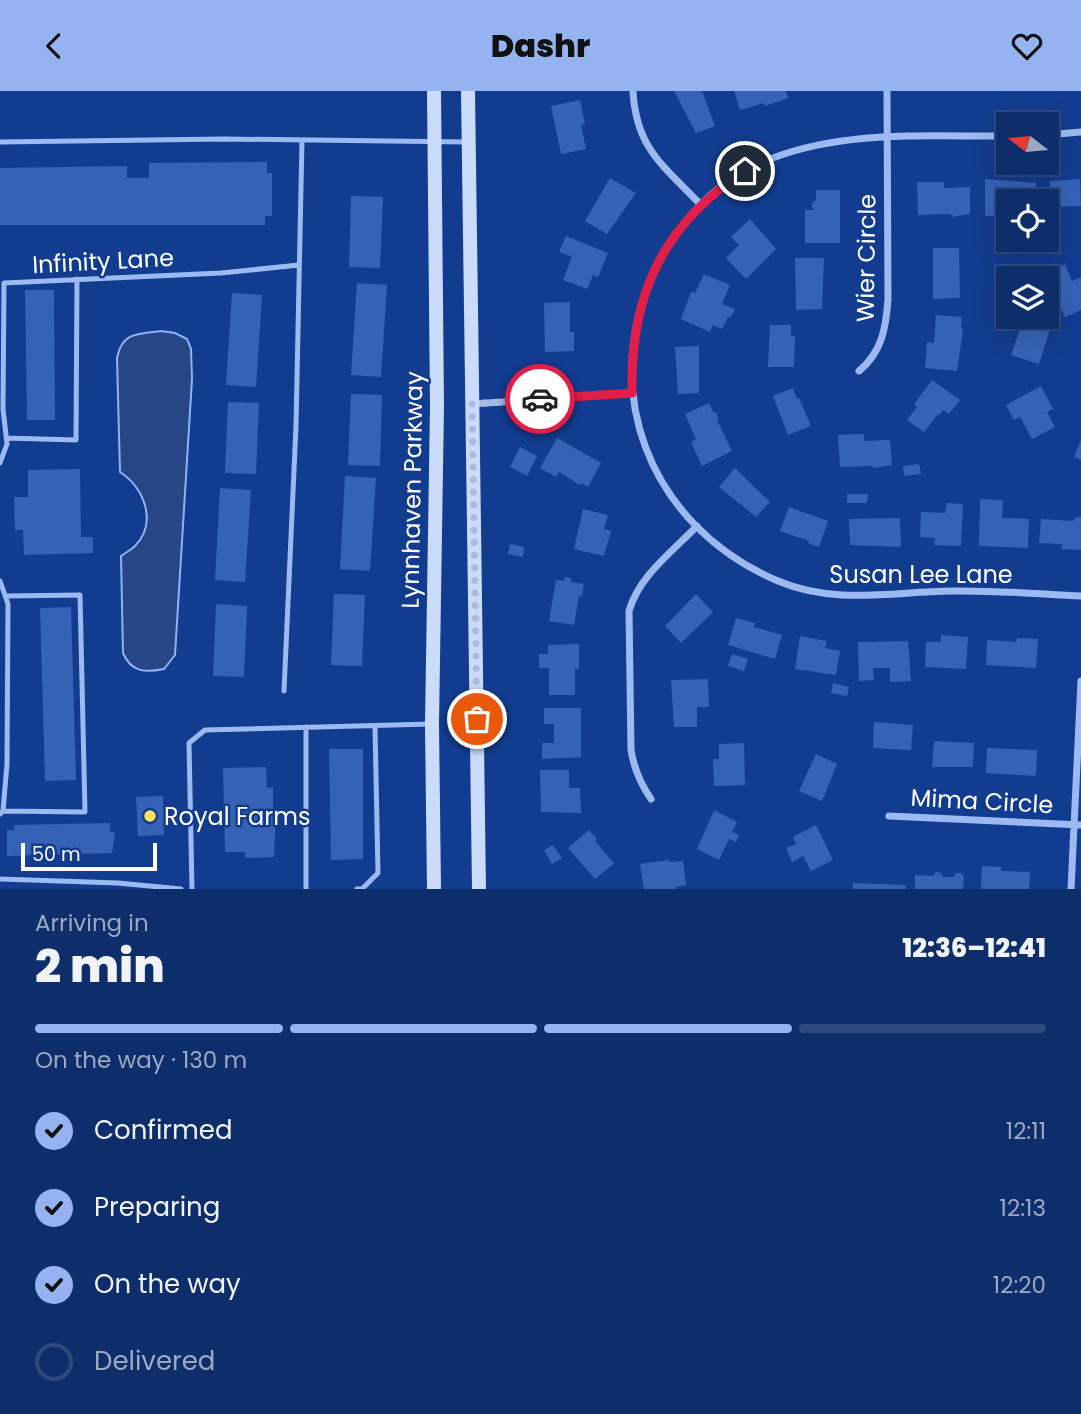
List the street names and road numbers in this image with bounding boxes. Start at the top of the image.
street label: Wier Circle [848,194,884,322]
street label: Infinity Lane [31,241,175,281]
street label: Lynnhaven Parkway [393,371,431,609]
street label: Susan Lee Lane [829,558,1013,591]
street label: Mima Circle [910,781,1054,821]

